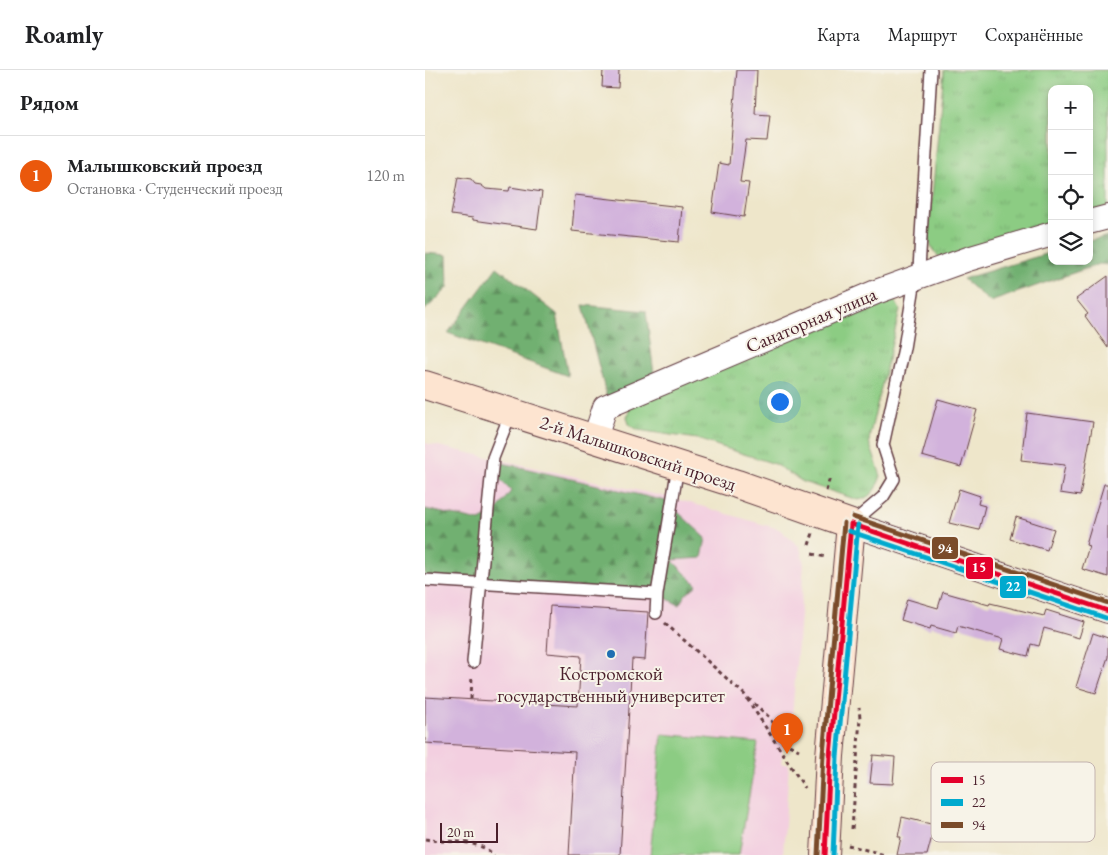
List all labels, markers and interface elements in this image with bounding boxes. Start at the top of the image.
text: Roamly [25,19,103,50]
text: Карта [817,23,860,46]
text: Маршрут [888,23,957,46]
text: Сохранённые [985,23,1083,46]
map controls [1048,85,1093,265]
button: + [1048,85,1093,130]
text: Рядом [20,89,79,116]
button: − [1048,130,1093,175]
text: Малышковский проезд [67,153,263,178]
text: 1 [32,165,40,186]
text: 120 m [366,165,405,186]
button: locate [1048,175,1093,220]
text: Остановка · Студенческий проезд [67,178,282,199]
button: layers [1048,220,1093,265]
street label: Санаторная улица [742,281,881,359]
your location [767,389,793,415]
street label: 2-й Малышковский проезд [537,409,740,497]
line badge: 94 [931,536,959,560]
text: 94 [938,539,953,557]
line badge: 15 [965,556,994,580]
text: 15 [972,558,986,576]
line badge: 22 [999,575,1027,599]
text: 22 [1006,577,1021,595]
marker: Костромской государственный университет [605,648,617,660]
place label: Костромской государственный университет [497,661,725,708]
pin: 1 [771,713,803,754]
legend [931,762,1095,842]
text: 15 [972,771,985,789]
text: 22 [972,793,986,811]
text: 94 [972,816,986,834]
scale bar [440,820,497,843]
text: 20 m [447,823,474,841]

